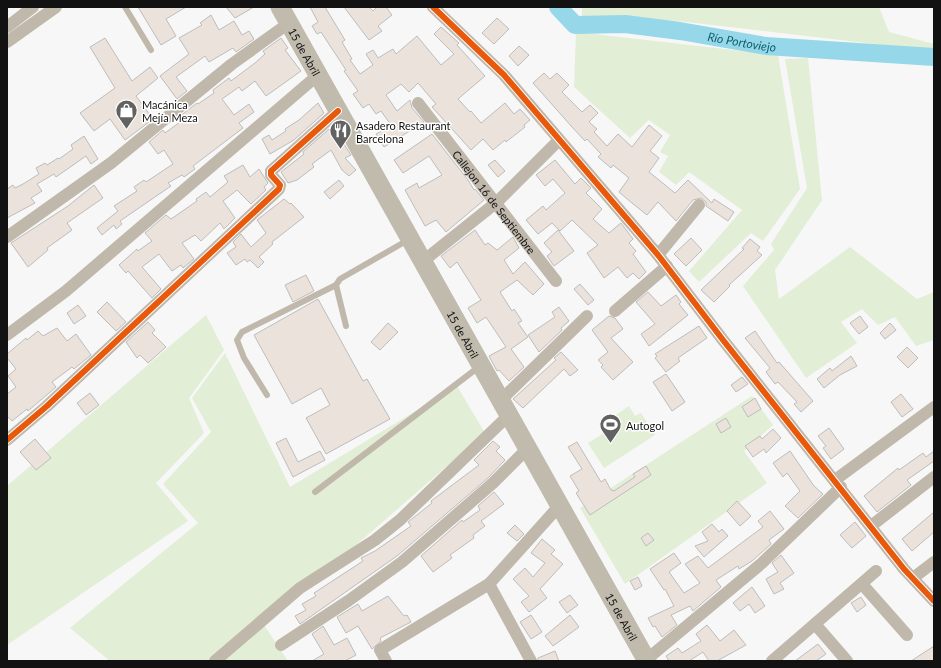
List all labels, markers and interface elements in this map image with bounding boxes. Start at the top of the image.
street label: 15 de Abril [286,25,324,78]
water label: Río Portoviejo [707,28,776,54]
shop icon: Macánica Mejía Meza [113,97,139,130]
place label: Macánica Mejía Meza [142,98,198,124]
restaurant icon: Asadero Restaurant Barcelona [328,118,354,151]
place label: Asadero Restaurant Barcelona [356,119,451,145]
street label: Callejon 16 de Septiembre [450,147,539,256]
street label: 15 de Abril [445,308,482,360]
sports icon: Autogol [597,412,623,445]
place label: Autogol [626,419,664,432]
street label: 15 de Abril [603,590,641,643]

